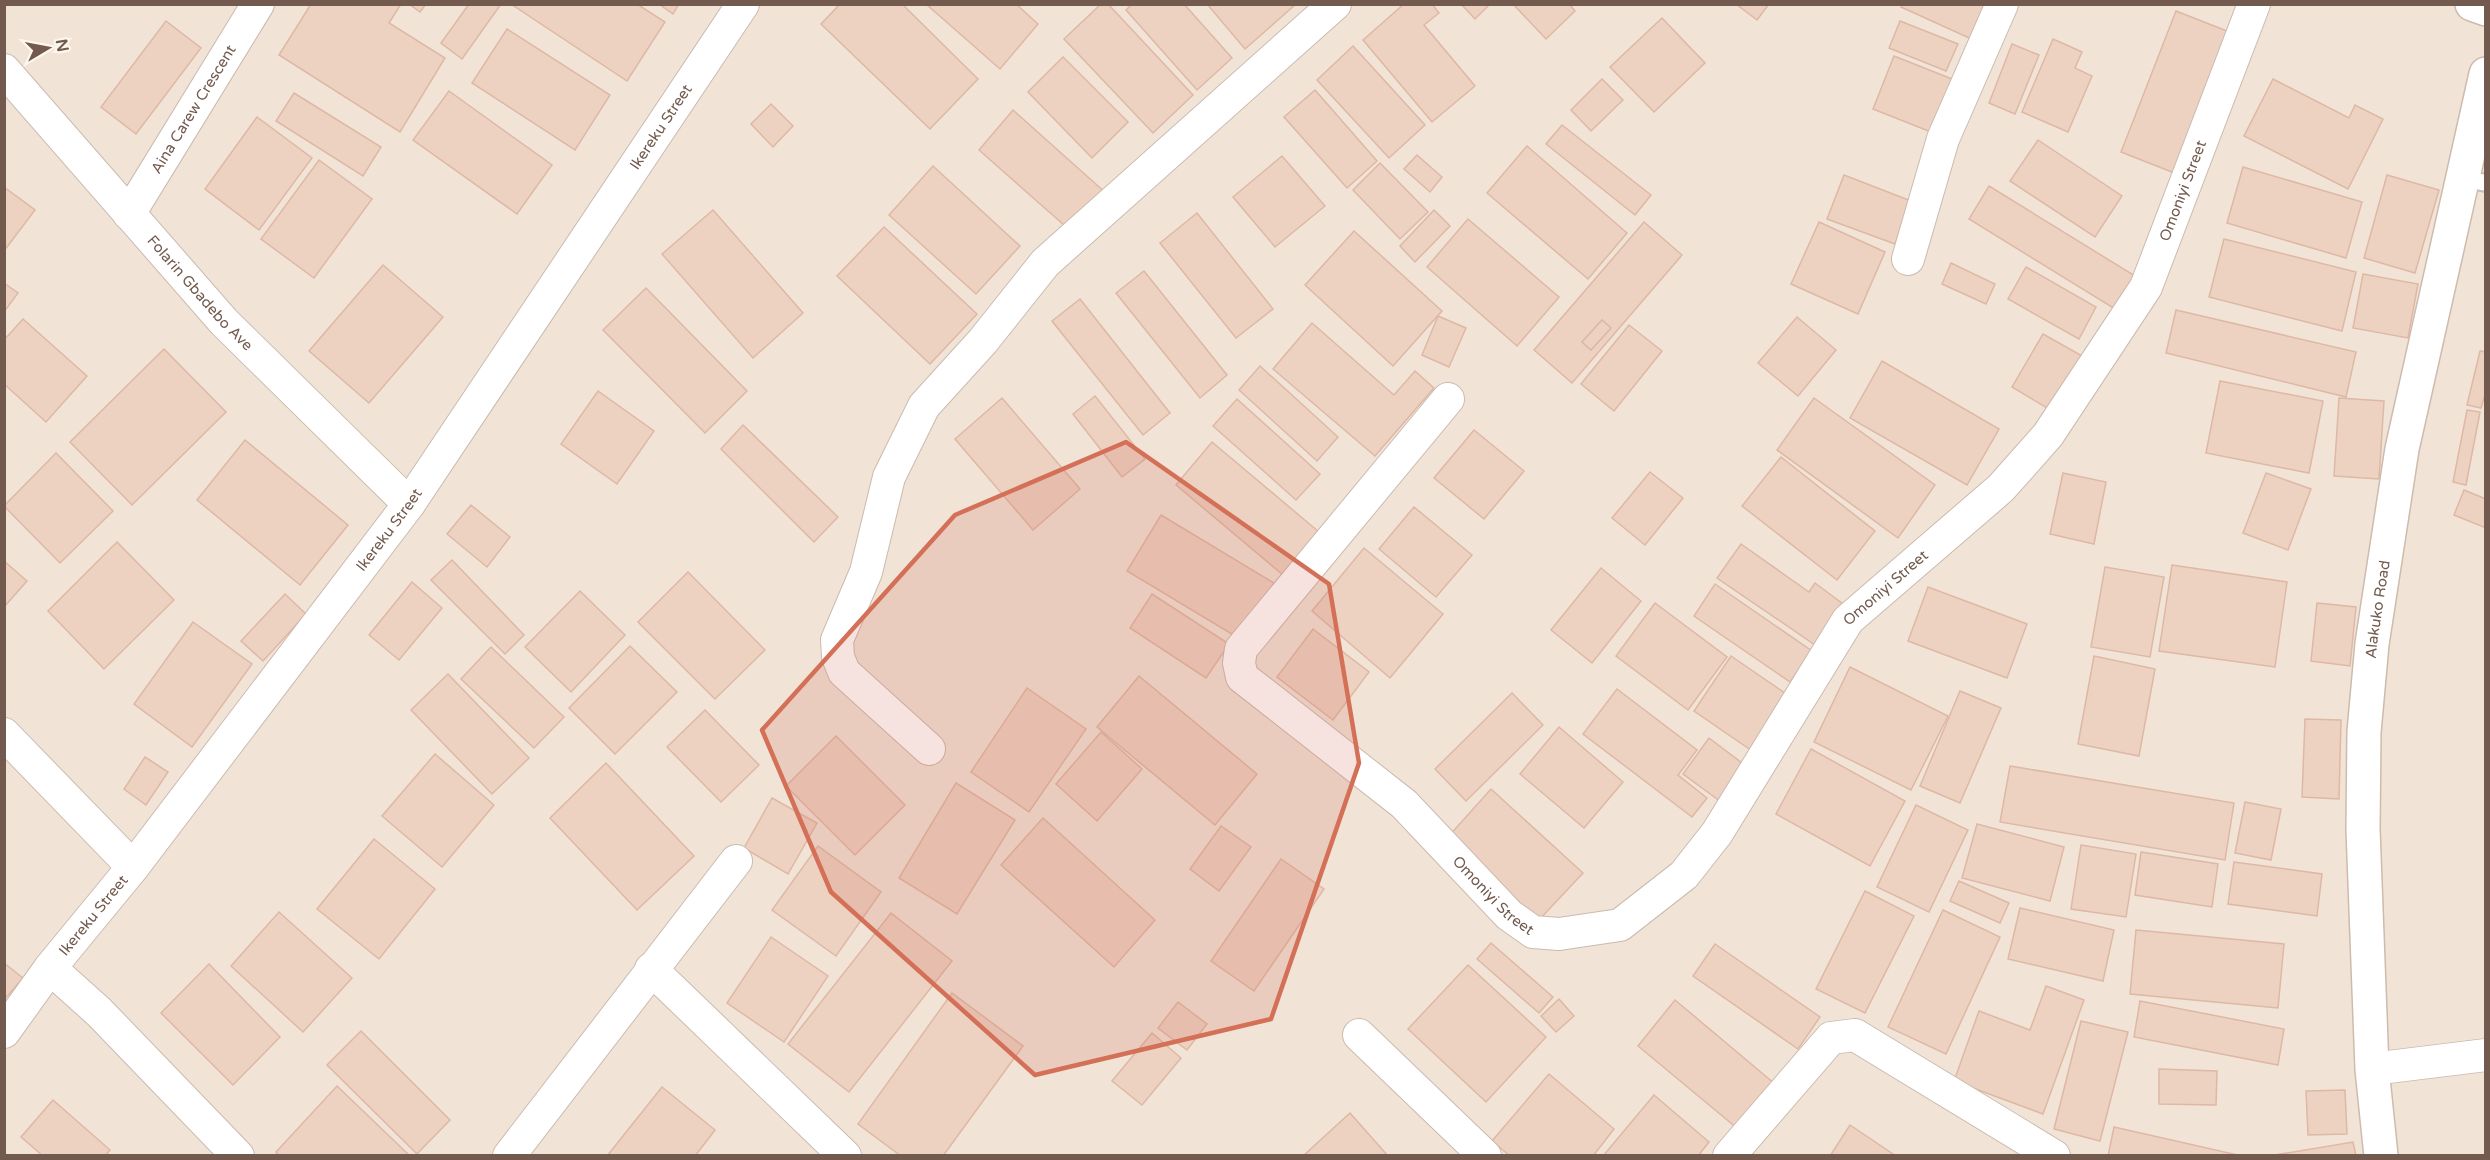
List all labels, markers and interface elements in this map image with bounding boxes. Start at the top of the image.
north arrow [18,18,78,78]
text: N [51,38,73,54]
street label: Aina Carew Crescent [147,41,240,177]
street label: Ikereku Street [626,81,696,173]
street label: Omoniyi Street [2155,138,2210,244]
street label: Folarin Gbadebo Ave [144,232,257,354]
street label: Ikereku Street [352,485,426,575]
street label: Omoniyi Street [1839,546,1932,629]
street label: Alakuko Road [2362,559,2394,659]
street label: Omoniyi Street [1449,852,1538,939]
street label: Ikereku Street [55,871,132,959]

